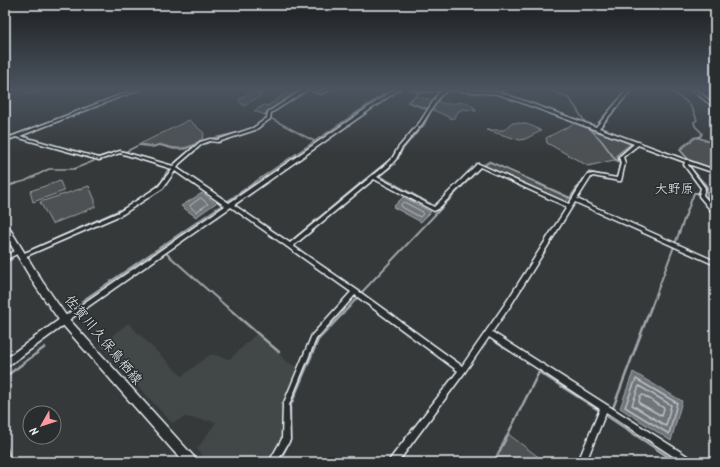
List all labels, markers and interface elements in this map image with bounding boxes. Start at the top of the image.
district label: 大野原 [654,179,694,200]
street label: 佐賀川久保鳥栖線 [59,290,147,390]
north arrow [22,405,62,445]
text: N [26,422,44,439]

